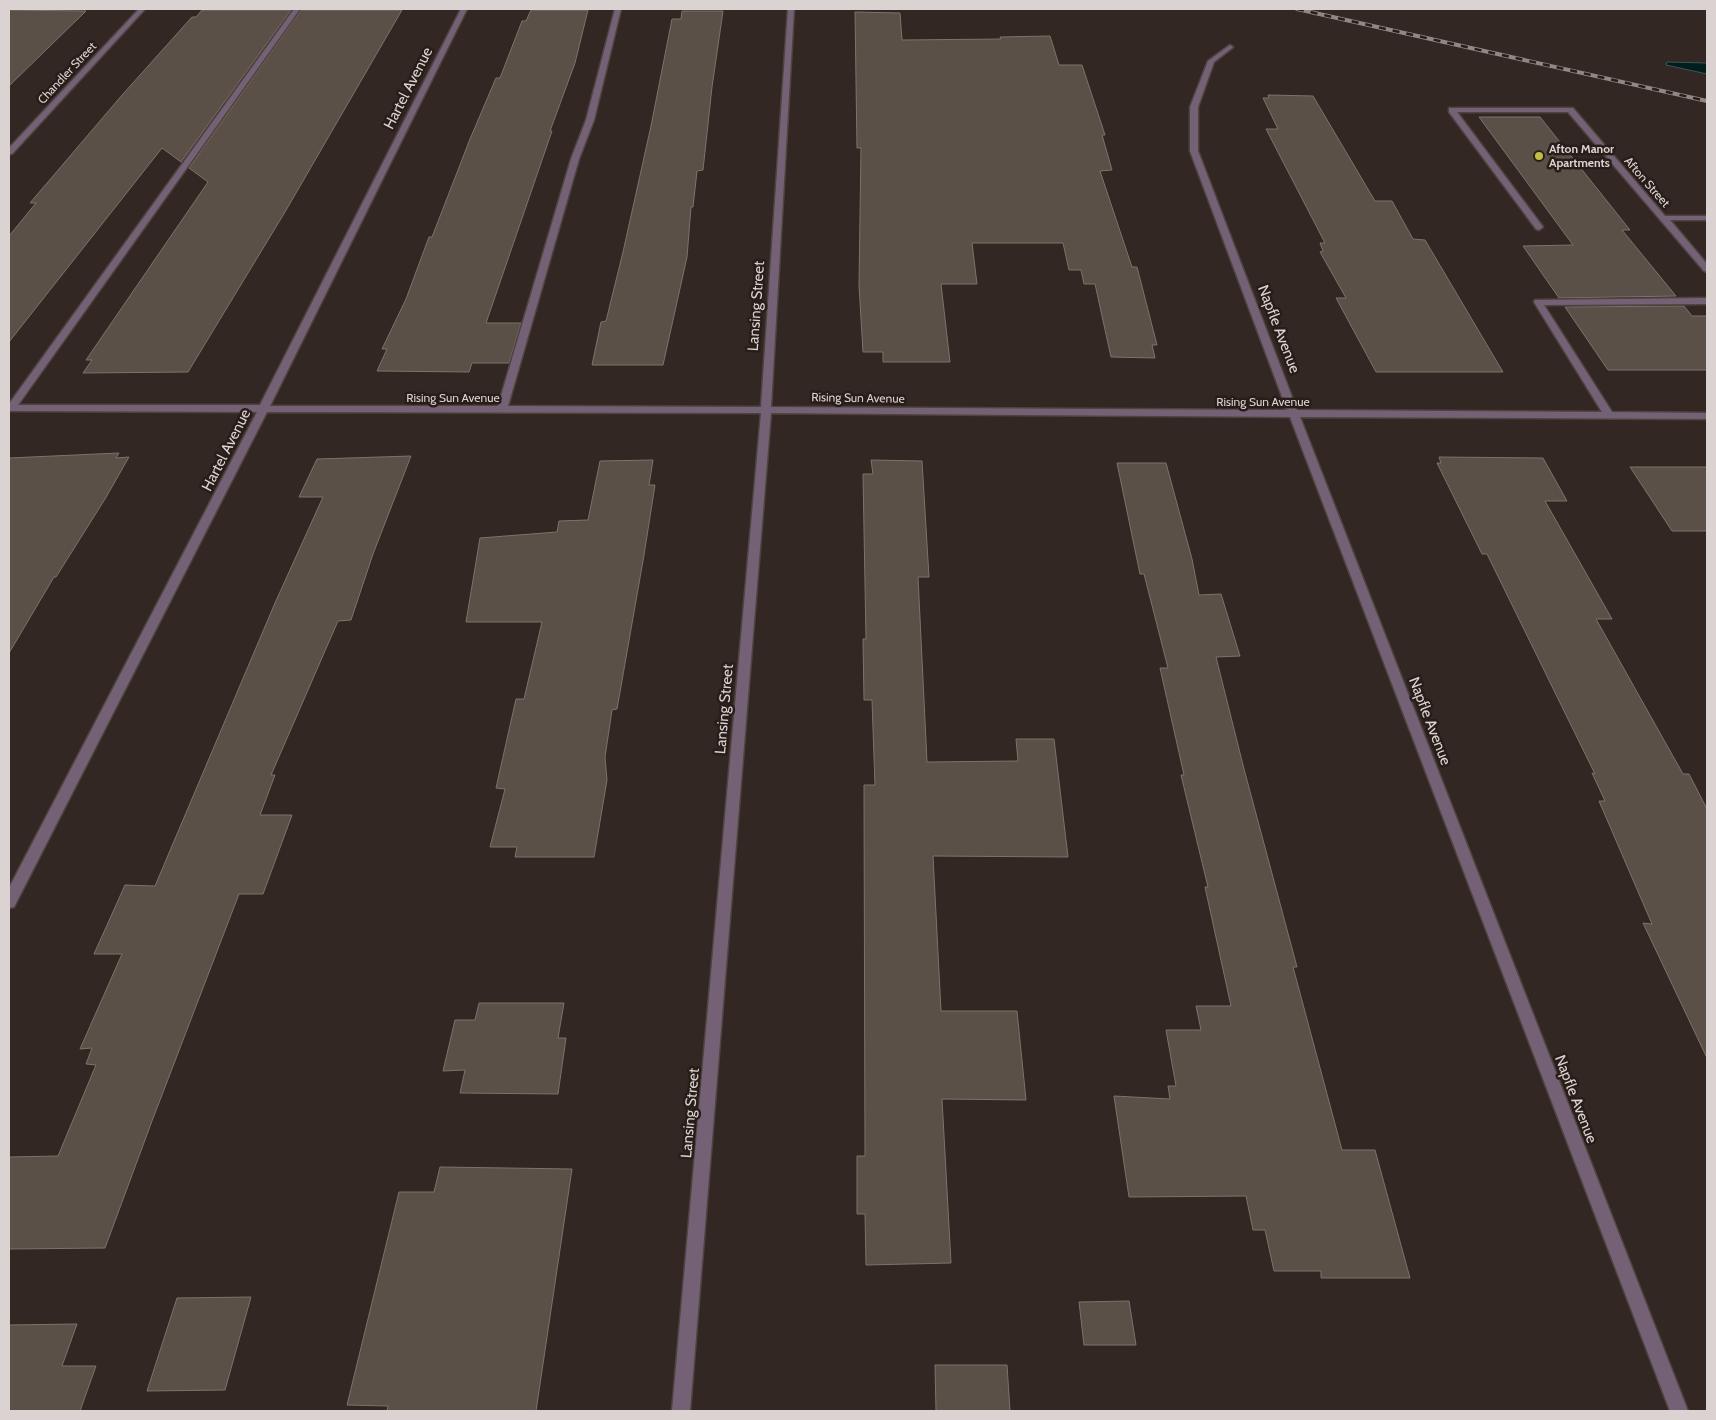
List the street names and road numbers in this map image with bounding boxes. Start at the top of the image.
street label: Chandler Street [34,39,99,107]
street label: Hartel Avenue [380,44,436,132]
street label: Afton Street [1621,153,1673,210]
street label: Lansing Street [744,260,768,352]
street label: Napfle Avenue [1254,282,1304,376]
street label: Rising Sun Avenue [811,389,905,406]
street label: Rising Sun Avenue [406,390,500,405]
street label: Rising Sun Avenue [1216,394,1310,409]
street label: Hartel Avenue [198,406,254,494]
street label: Lansing Street [711,663,737,755]
street label: Napfle Avenue [1405,674,1455,768]
street label: Napfle Avenue [1551,1052,1601,1146]
street label: Lansing Street [677,1067,703,1159]

